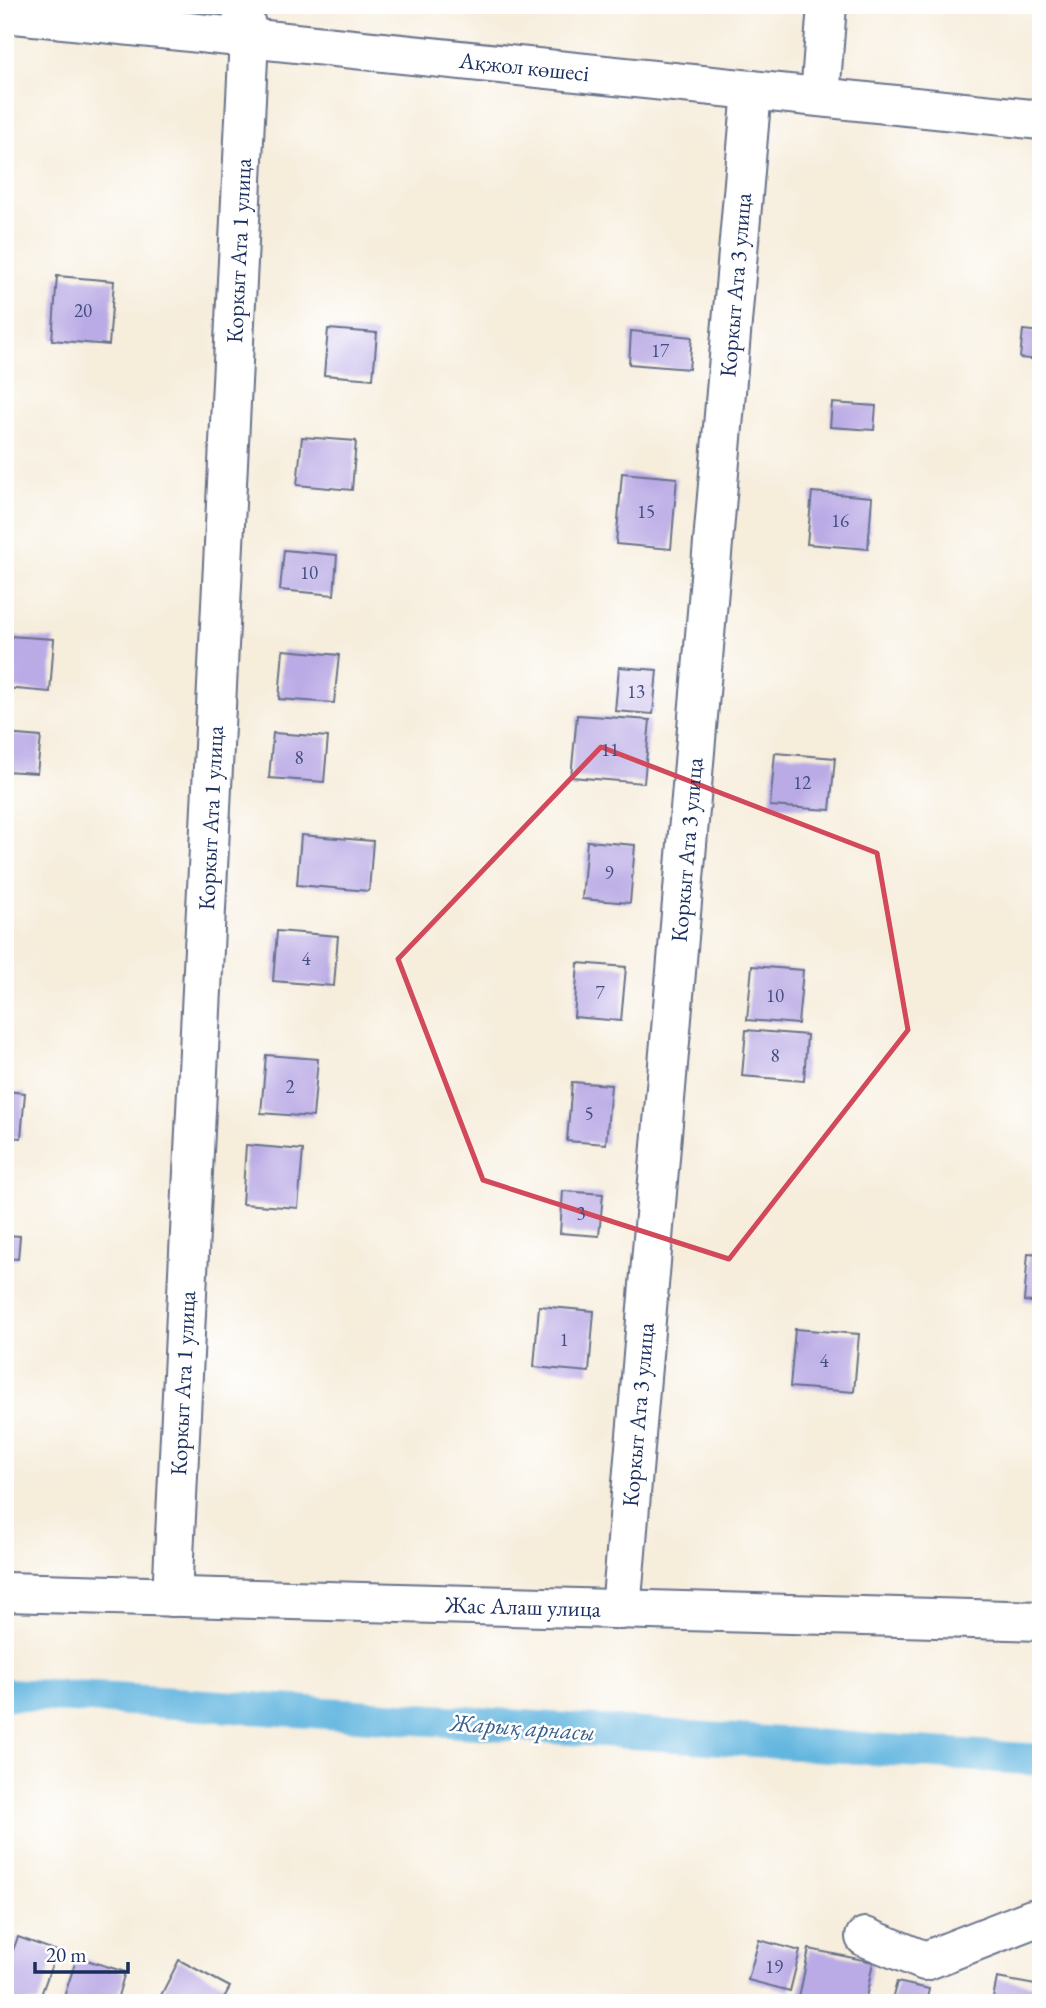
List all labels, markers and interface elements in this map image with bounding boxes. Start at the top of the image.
street label: Ақжол көшесі [457,45,591,88]
street label: Коркыт Ата 1 улица [219,157,258,344]
street label: Коркыт Ата 3 улица [712,191,758,378]
house number: 20 [74,298,92,323]
house number: 17 [651,338,670,363]
house number: 15 [637,499,655,524]
house number: 16 [831,508,849,533]
house number: 10 [300,560,318,585]
house number: 13 [627,679,645,704]
street label: Коркыт Ата 1 улица [191,724,230,911]
house number: 11 [601,737,619,762]
house number: 8 [294,745,304,770]
street label: Коркыт Ата 3 улица [664,756,709,943]
house number: 12 [793,770,811,795]
house number: 9 [604,860,614,885]
house number: 4 [301,946,311,971]
house number: 7 [595,980,605,1005]
house number: 10 [766,983,784,1008]
house number: 8 [770,1043,780,1068]
house number: 2 [285,1074,295,1099]
house number: 5 [584,1101,594,1126]
house number: 3 [576,1201,586,1226]
street label: Коркыт Ата 1 улица [163,1289,202,1476]
street label: Коркыт Ата 3 улица [615,1320,661,1508]
house number: 1 [559,1327,569,1352]
house number: 4 [819,1348,829,1373]
street label: Жас Алаш улица [443,1589,602,1624]
water label: Жарық арнасы [448,1706,596,1747]
scale bar [35,1931,128,1975]
text: 20 m [46,1941,87,1968]
house number: 19 [765,1954,783,1979]

